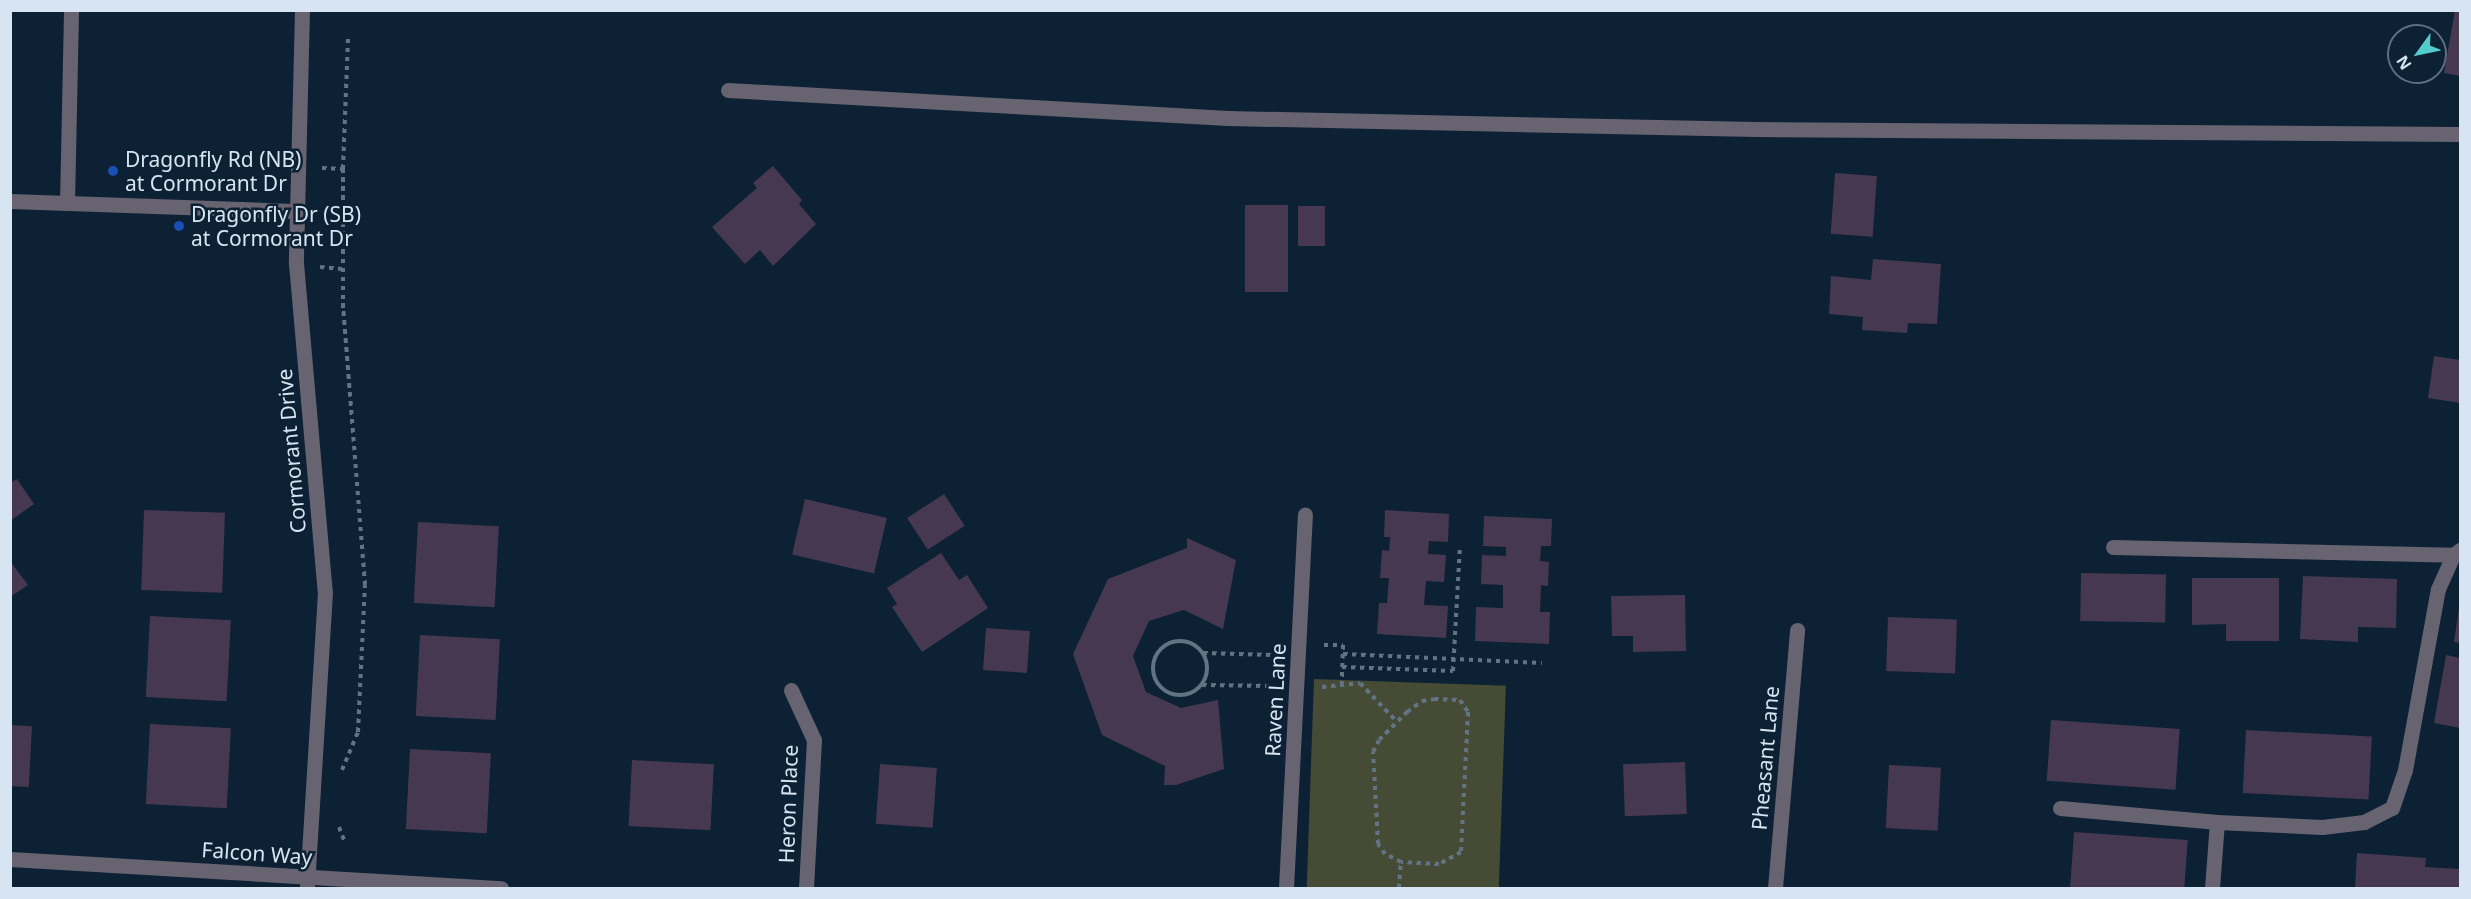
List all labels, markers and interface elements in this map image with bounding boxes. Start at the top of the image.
north arrow [2387,24,2447,84]
text: N [2391,51,2416,74]
place label: Dragonfly Rd (NB) at Cormorant Dr [125,146,301,196]
marker: Dragonfly Rd (NB) at Cormorant Dr [106,164,120,178]
place label: Dragonfly Dr (SB) at Cormorant Dr [191,201,361,251]
marker: Dragonfly Dr (SB) at Cormorant Dr [172,219,186,233]
street label: Cormorant Drive [271,368,311,534]
street label: Raven Lane [1259,643,1291,757]
street label: Pheasant Lane [1746,685,1784,831]
street label: Heron Place [773,744,803,864]
street label: Falcon Way [201,837,313,869]

